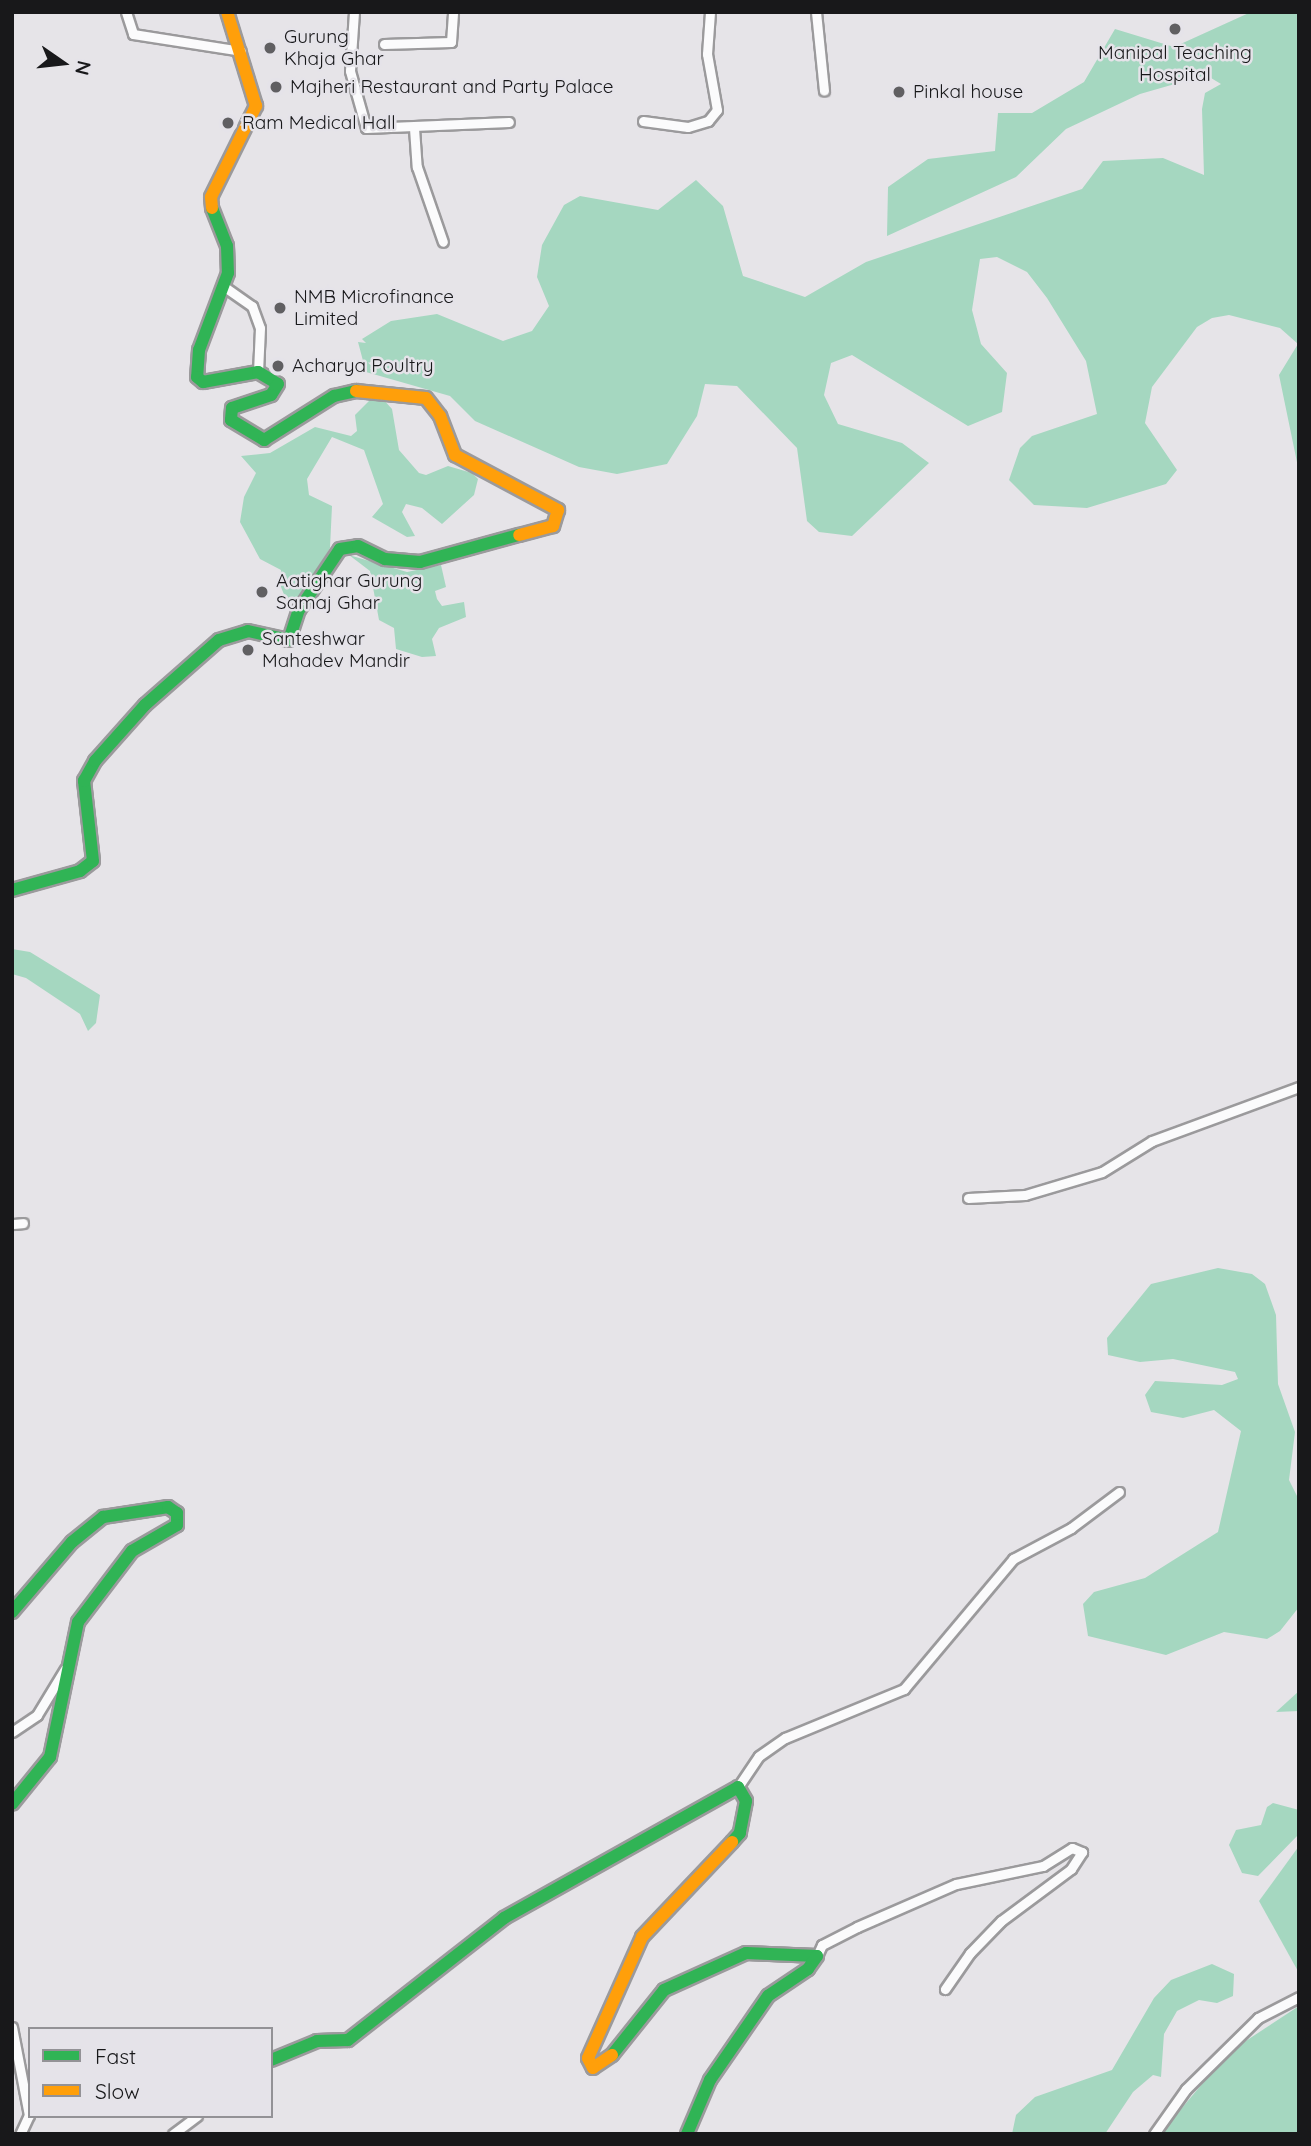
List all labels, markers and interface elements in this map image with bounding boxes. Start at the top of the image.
marker: Manipal Teaching Hospital [1165,19,1185,39]
place label: Gurung Khaja Ghar [284,26,384,70]
north arrow [28,28,98,98]
marker: Gurung Khaja Ghar [262,40,278,56]
place label: Manipal Teaching Hospital [1098,42,1252,86]
text: N [70,58,97,78]
place label: Majheri Restaurant and Party Palace [290,76,613,98]
marker: Majheri Restaurant and Party Palace [268,79,284,95]
place label: Pinkal house [913,81,1023,103]
marker: Pinkal house [891,84,907,100]
place label: Ram Medical Hall [242,112,396,134]
marker: Ram Medical Hall [220,115,236,131]
place label: NMB Microfinance Limited [294,286,454,330]
marker: NMB Microfinance Limited [272,300,288,316]
place label: Acharya Poultry [292,355,434,377]
marker: Acharya Poultry [270,358,286,374]
place label: Aatighar Gurung Samaj Ghar [276,570,422,614]
marker: Aatighar Gurung Samaj Ghar [254,584,270,600]
place label: Santeshwar Mahadev Mandir [262,628,410,672]
marker: Santeshwar Mahadev Mandir [240,642,256,658]
legend [28,2027,273,2118]
text: Fast [95,2043,136,2069]
text: Slow [95,2078,140,2104]

